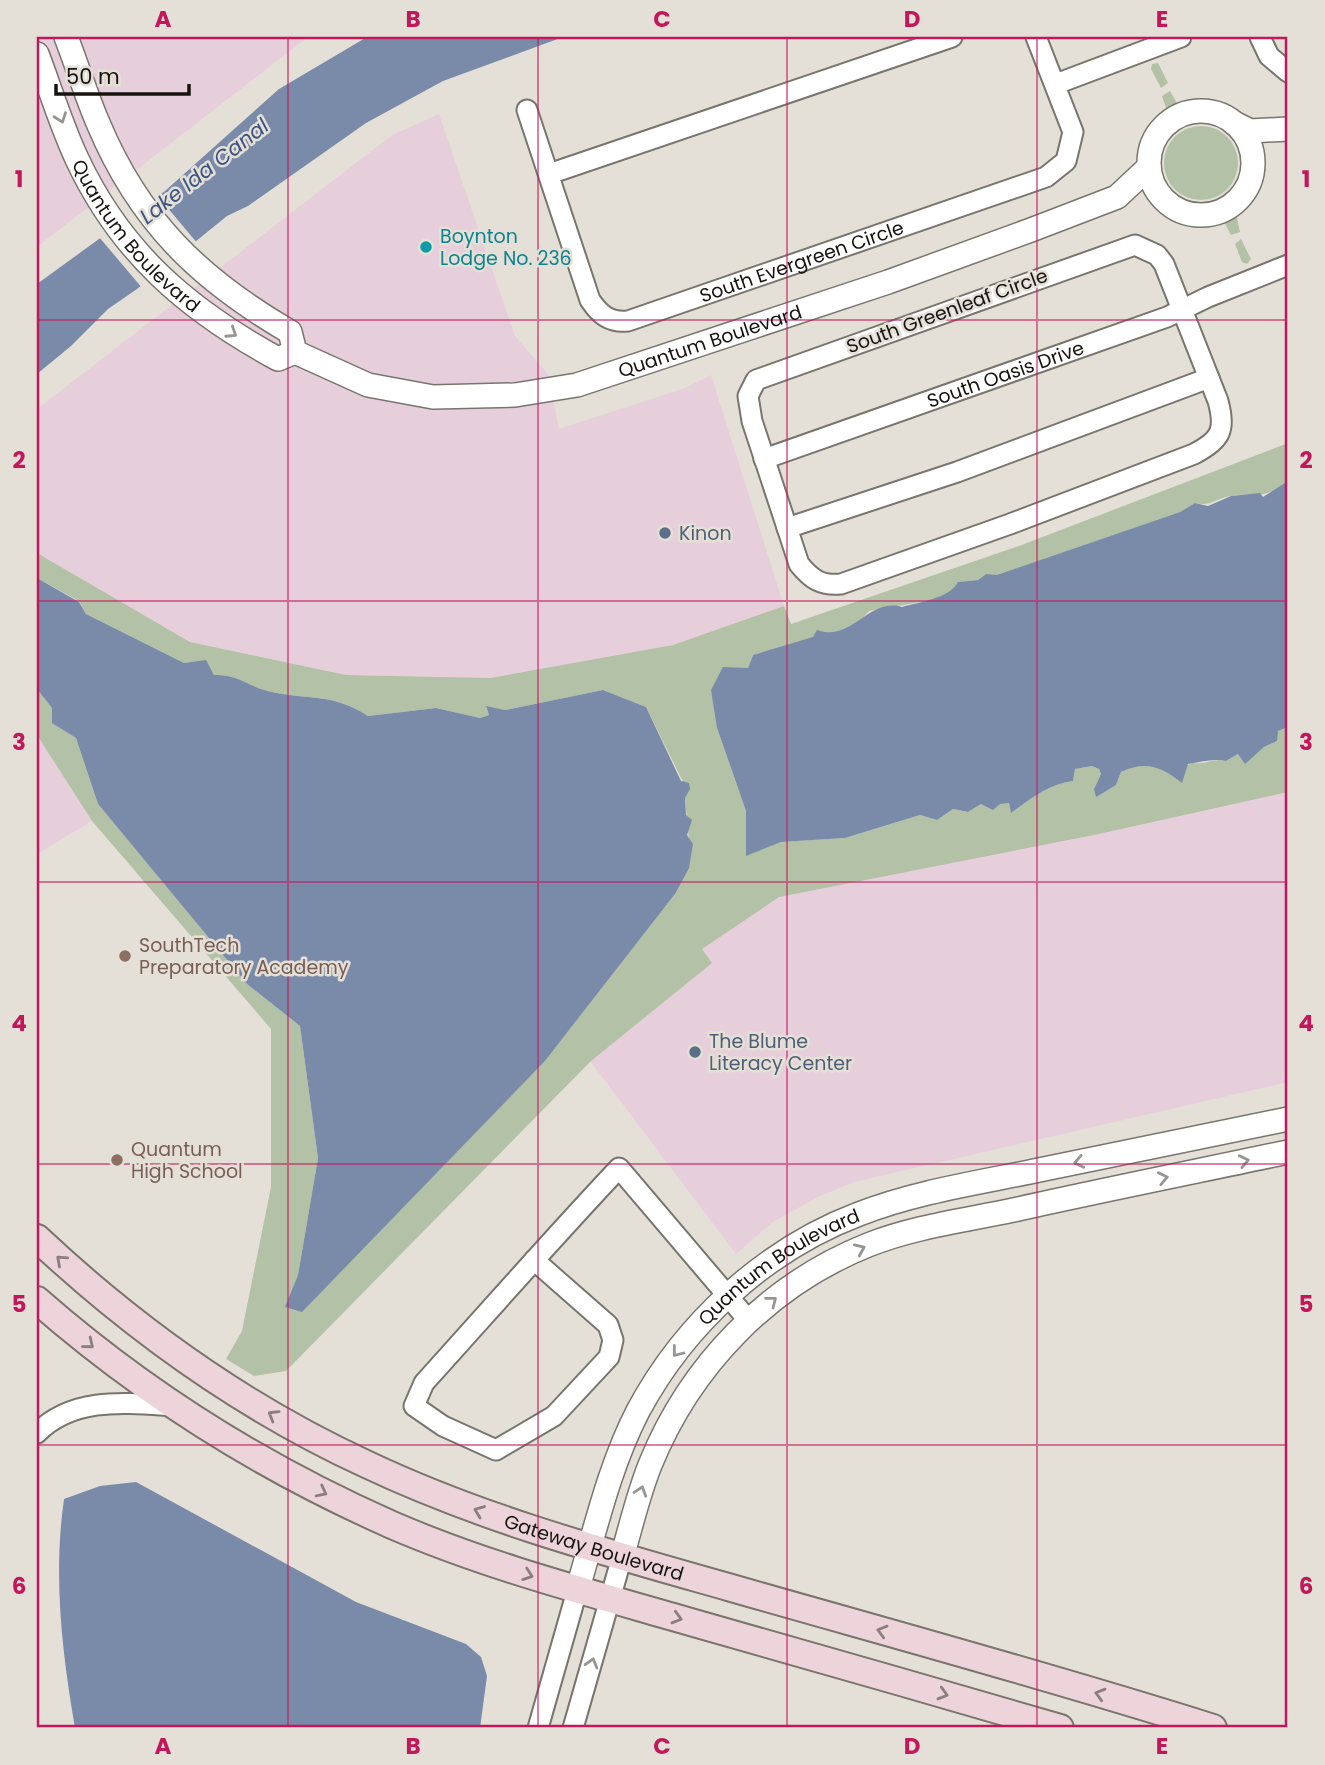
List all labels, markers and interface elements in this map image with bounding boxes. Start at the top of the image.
text: A [155,3,172,35]
text: B [405,3,421,35]
text: C [653,3,671,35]
text: D [904,3,920,35]
text: E [1156,3,1168,35]
scale bar [56,52,189,96]
text: 50 m [66,62,120,91]
one-way arrow [53,111,67,123]
water label: Lake Ida Canal [133,111,275,231]
street label: Quantum Boulevard [66,155,206,318]
text: 1 [15,163,23,195]
text: 1 [1302,163,1310,195]
street label: South Evergreen Circle [696,214,907,309]
place label: Boynton Lodge No. 236 [440,223,572,272]
marker: Boynton Lodge No. 236 [418,239,434,255]
street label: South Greenleaf Circle [843,262,1051,360]
street label: Quantum Boulevard [615,298,805,384]
one-way arrow [224,325,237,338]
street label: South Oasis Drive [923,334,1088,414]
text: 2 [12,444,26,476]
text: 2 [1299,444,1313,476]
place label: Kinon [679,520,732,547]
marker: Kinon [657,525,673,541]
text: 3 [12,726,26,758]
text: 3 [1299,726,1313,758]
place label: SouthTech Preparatory Academy [139,932,349,981]
marker: SouthTech Preparatory Academy [117,948,133,964]
text: 4 [11,1007,27,1039]
text: 4 [1298,1007,1314,1039]
place label: The Blume Literacy Center [709,1028,852,1077]
marker: The Blume Literacy Center [687,1044,703,1060]
place label: Quantum High School [131,1136,243,1185]
marker: Quantum High School [109,1152,125,1168]
one-way arrow [1073,1154,1085,1169]
one-way arrow [1238,1155,1250,1170]
one-way arrow [1157,1172,1169,1187]
street label: Quantum Boulevard [692,1202,863,1331]
one-way arrow [853,1243,865,1257]
one-way arrow [56,1256,69,1268]
text: 5 [12,1288,26,1320]
text: 5 [1299,1288,1313,1320]
one-way arrow [764,1297,776,1310]
one-way arrow [81,1335,94,1348]
one-way arrow [673,1345,686,1357]
one-way arrow [268,1410,281,1423]
one-way arrow [315,1483,327,1497]
one-way arrow [633,1485,648,1497]
one-way arrow [473,1505,485,1519]
street label: Gateway Boulevard [501,1507,687,1587]
one-way arrow [521,1567,534,1581]
text: 6 [12,1570,26,1602]
text: 6 [1299,1570,1313,1602]
one-way arrow [671,1610,683,1624]
one-way arrow [876,1625,888,1640]
one-way arrow [583,1657,598,1669]
one-way arrow [936,1686,948,1701]
one-way arrow [1095,1688,1107,1702]
text: A [155,1730,172,1762]
text: B [405,1730,421,1762]
text: C [653,1730,671,1762]
text: D [904,1730,920,1762]
text: E [1156,1730,1168,1762]

